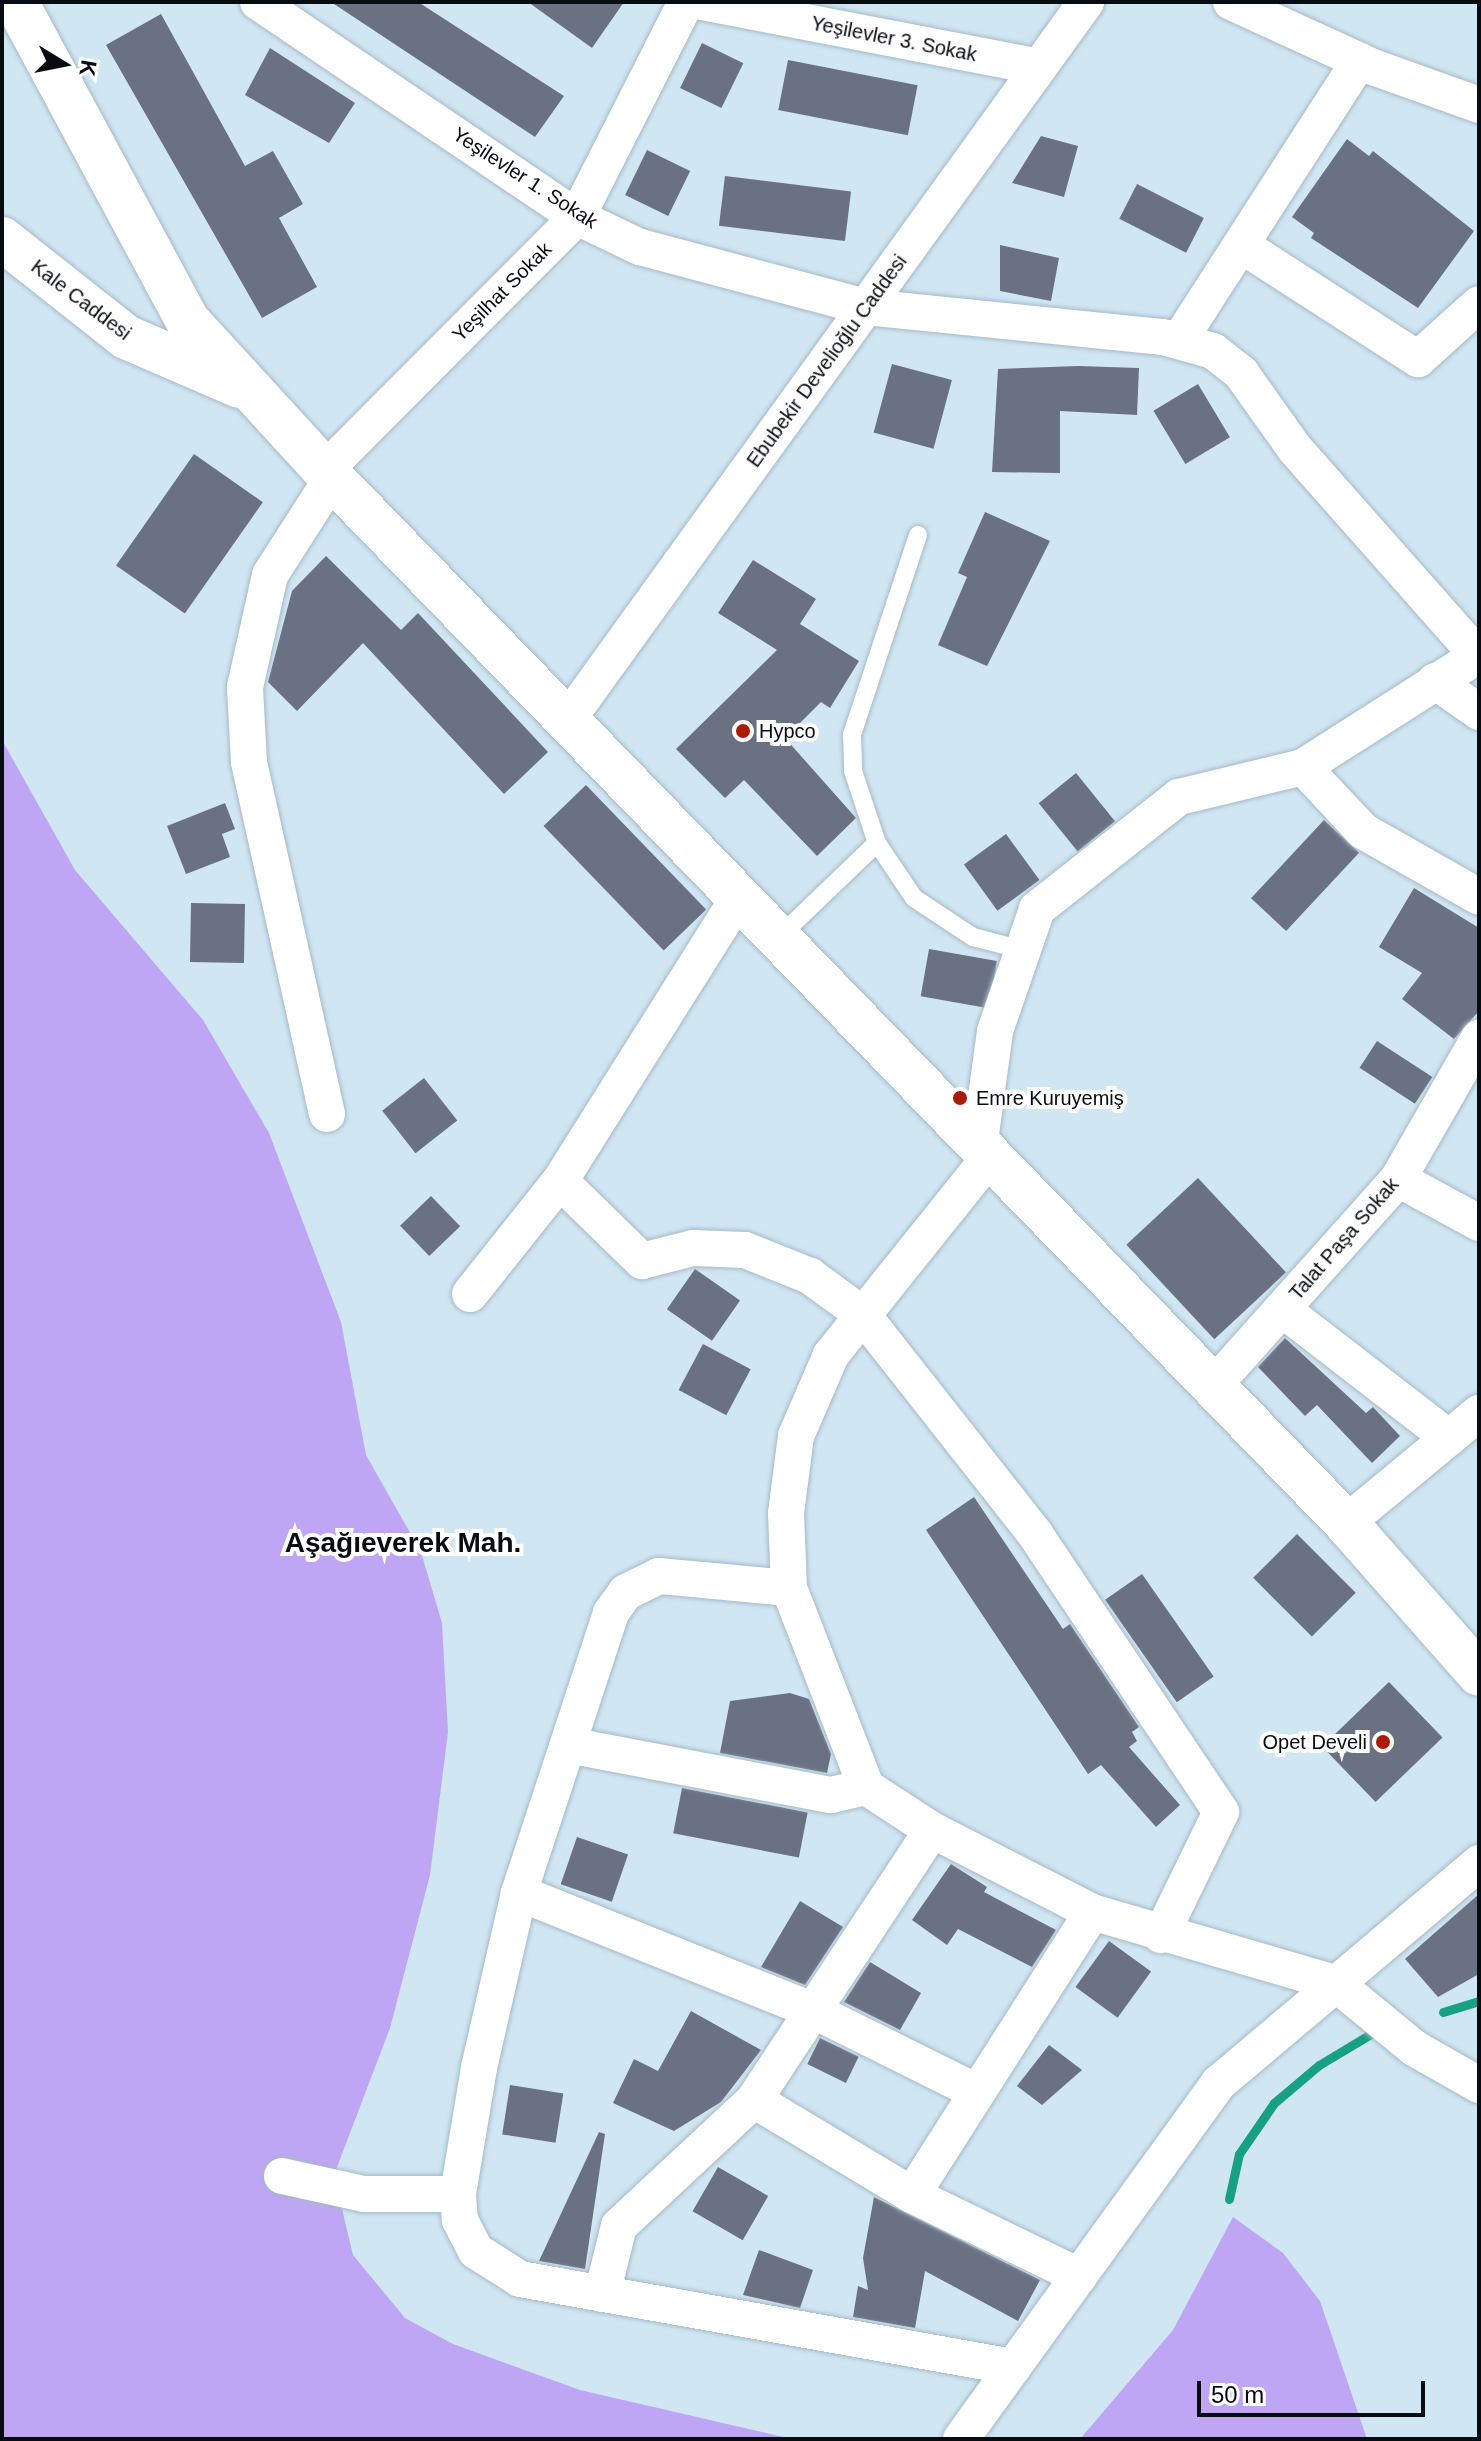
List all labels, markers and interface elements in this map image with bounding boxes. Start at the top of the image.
street label: Yeşilevler 3. Sokak [809,11,979,67]
north arrow [24,24,104,104]
text: K [74,58,102,78]
street label: Yeşilevler 1. Sokak [448,122,602,234]
street label: Yeşilhat Sokak [447,237,557,347]
street label: Ebubekir Develioğlu Caddesi [742,250,912,472]
street label: Kale Caddesi [26,255,136,345]
place label: Hypco [759,719,816,743]
marker: Hypco [734,722,752,740]
place label: Emre Kuruyemiş [976,1086,1124,1110]
marker: Emre Kuruyemiş [951,1089,969,1107]
street label: Talat Paşa Sokak [1284,1173,1404,1305]
district label: Aşağıeverek Mah. [285,1526,521,1560]
place label: Opet Develi [1263,1730,1367,1754]
marker: Opet Develi [1374,1733,1392,1751]
scale bar [1201,2365,1429,2415]
text: 50 m [1211,2381,1264,2408]

